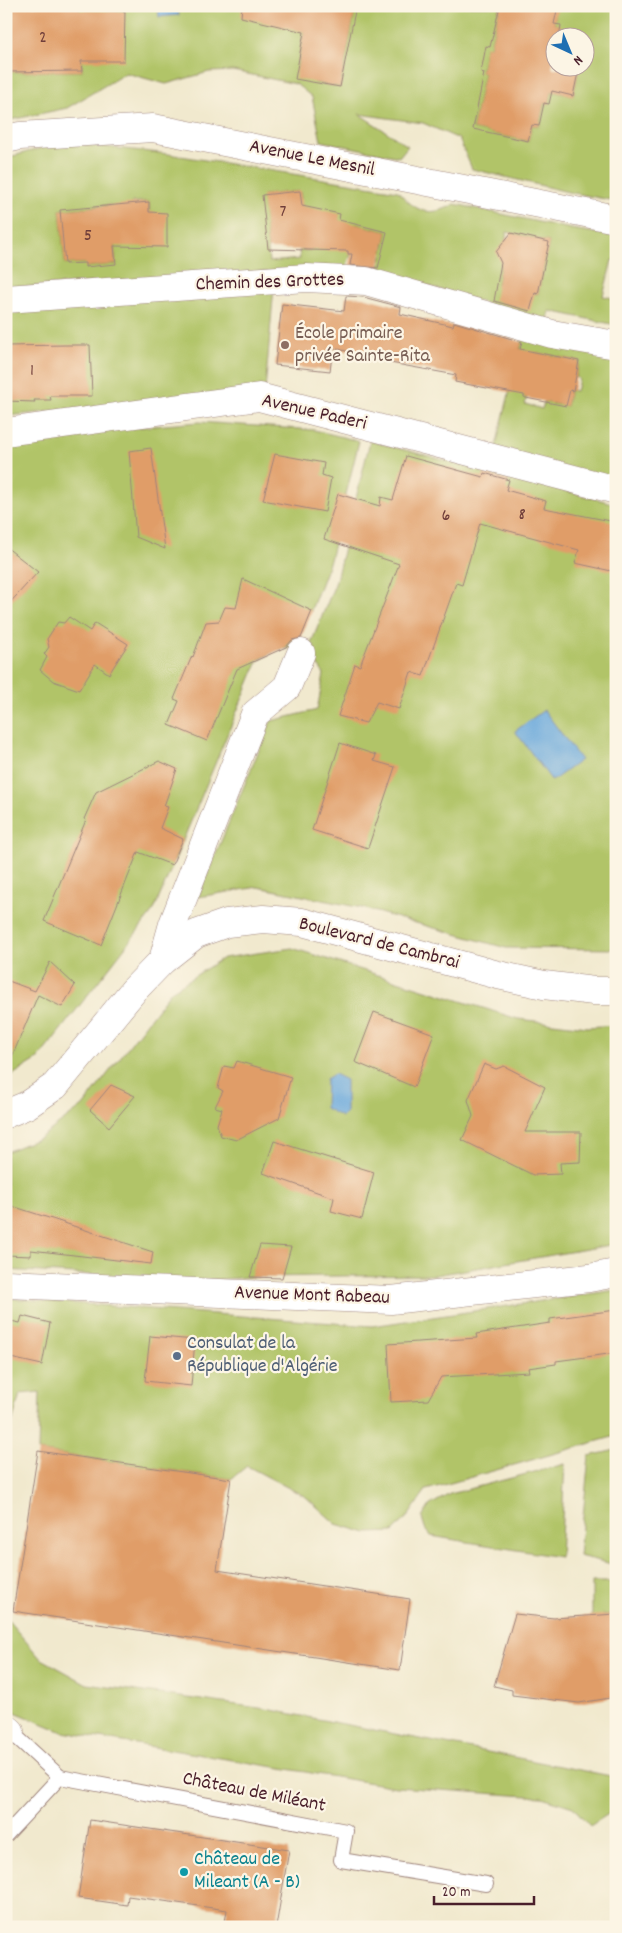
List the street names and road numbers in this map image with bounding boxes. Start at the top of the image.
street label: Avenue Le Mesnil [247,133,377,185]
street label: Chemin des Grottes [195,266,345,300]
street label: Avenue Paderi [259,387,370,439]
street label: Boulevard de Cambrai [296,911,463,978]
street label: Avenue Mont Rabeau [234,1279,390,1313]
street label: Château de Miléant [180,1765,328,1821]

